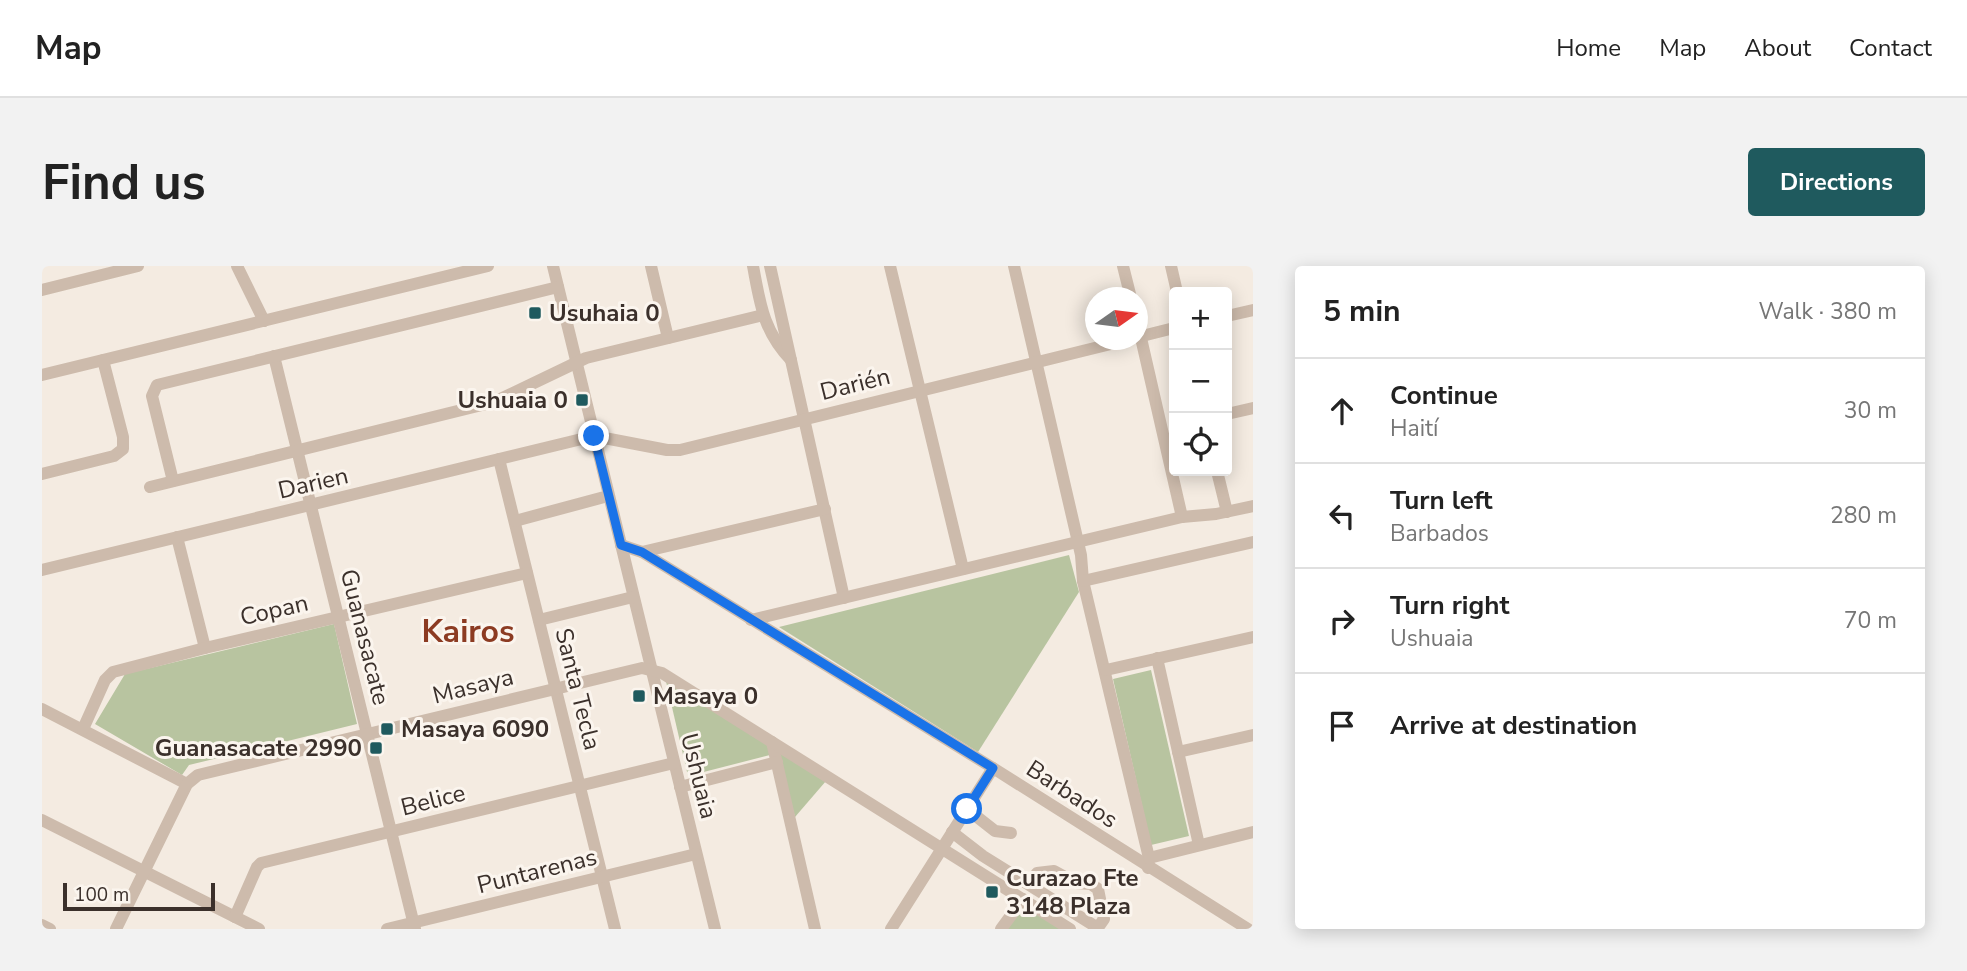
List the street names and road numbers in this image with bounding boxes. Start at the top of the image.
street label: Darién [817,360,893,408]
street label: Darien [275,459,351,507]
street label: Guanasacate [333,566,397,708]
street label: Copan [237,587,311,633]
street label: Santa Tecla [547,625,609,753]
street label: Masaya [429,661,517,711]
street label: Ushuaia [673,730,725,822]
street label: Barbados [1020,752,1124,836]
street label: Belice [397,777,469,823]
street label: Puntarenas [474,841,600,901]

